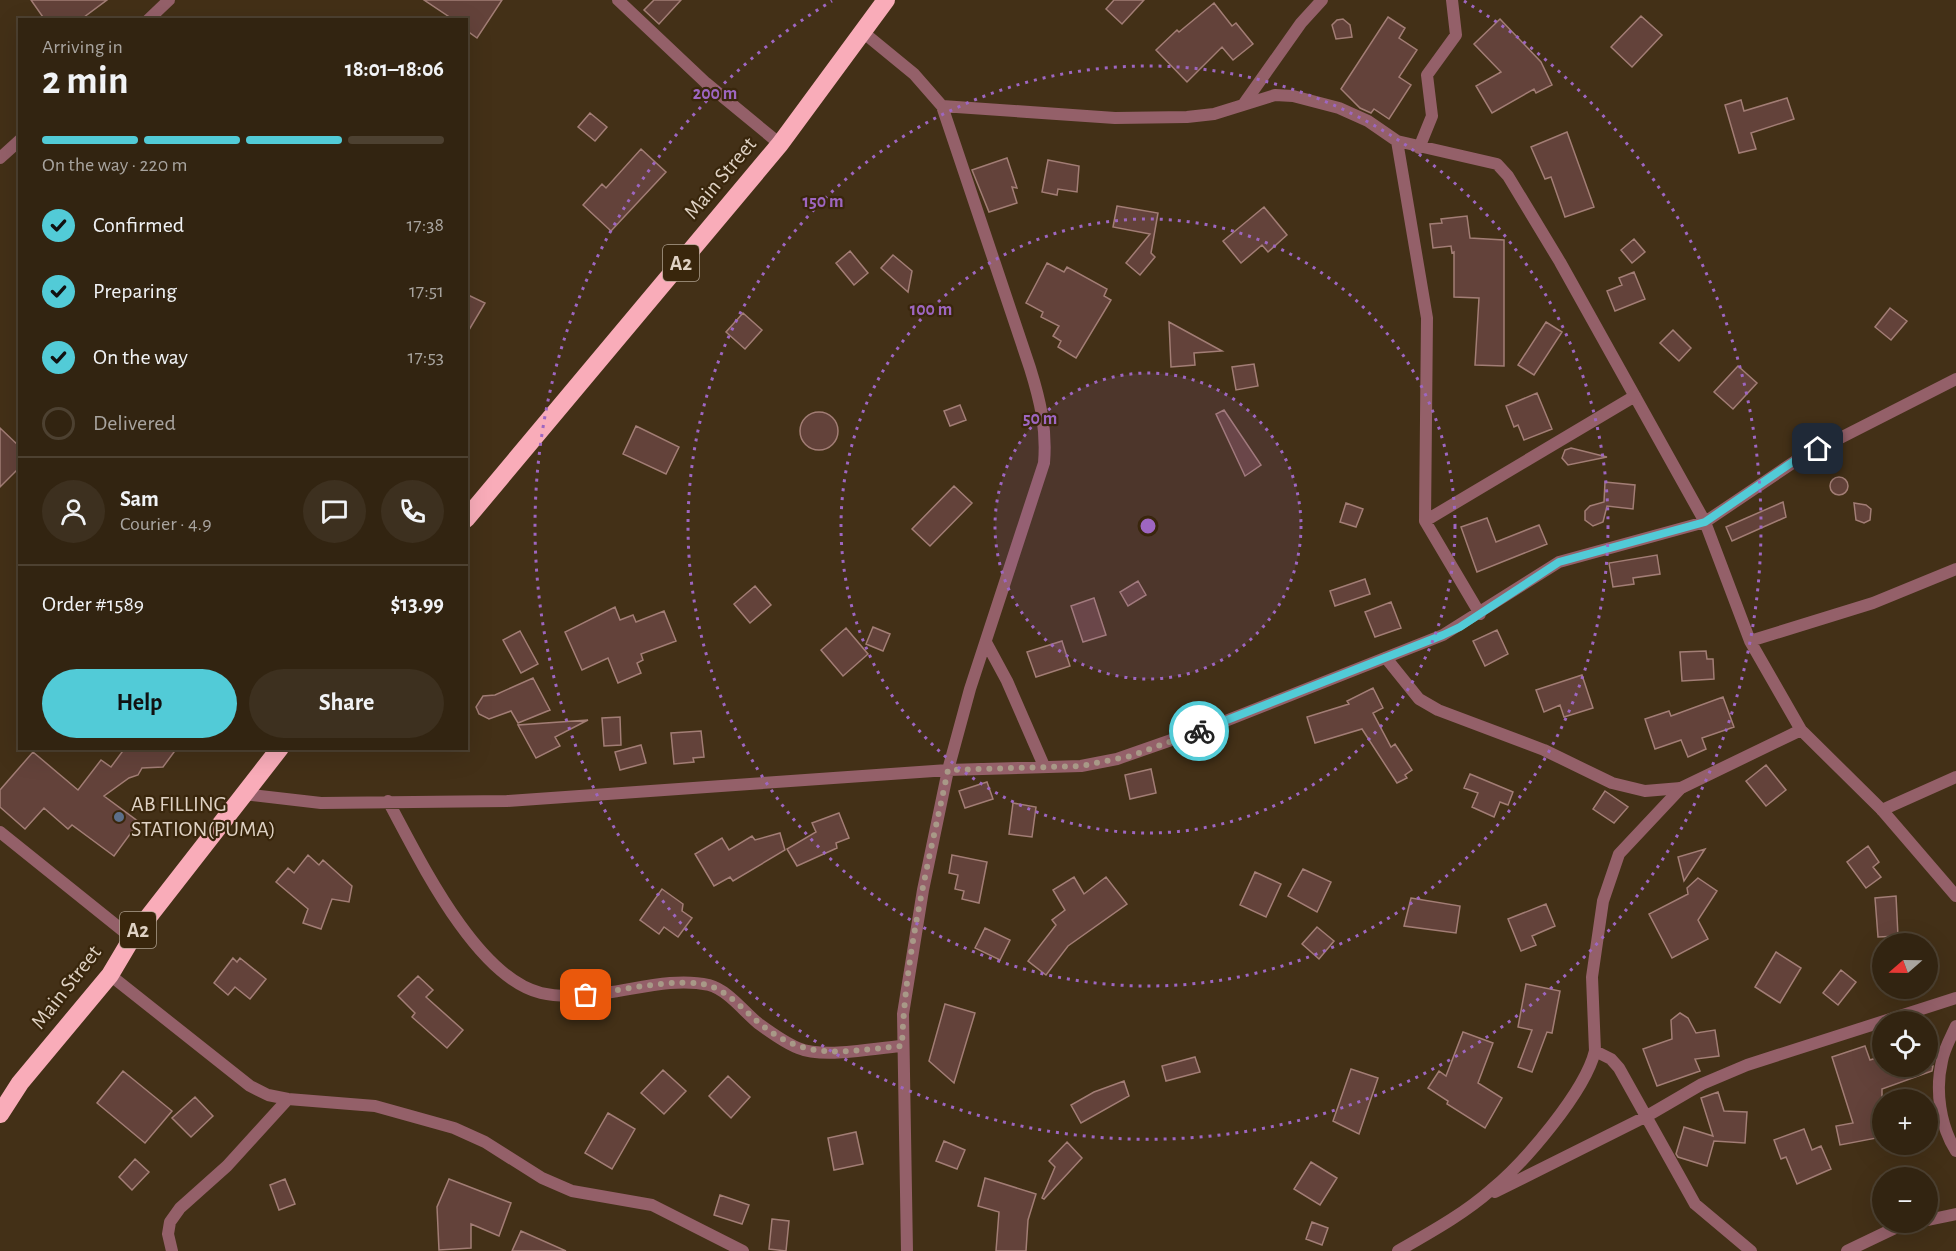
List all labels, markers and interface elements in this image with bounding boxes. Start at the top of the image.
text: Arriving in [42,37,123,57]
text: 18:01–18:06 [345,58,444,80]
text: 2 min [42,62,129,101]
text: 200 m [693,85,737,103]
street label: Main Street [680,133,760,223]
text: On the way · 220 m [42,155,188,175]
text: 150 m [803,193,843,211]
icon: check [42,209,75,242]
text: Confirmed [93,214,184,236]
text: 17:38 [406,215,444,235]
road number: A2 [663,245,699,281]
icon: check [42,275,75,308]
text: Preparing [93,280,177,302]
text: 17:51 [409,281,444,301]
text: 100 m [910,301,952,319]
icon: check [42,341,75,374]
text: On the way [93,346,188,368]
text: 17:53 [408,347,444,367]
text: 50 m [1023,410,1057,428]
text: Delivered [93,412,176,434]
pin [1792,423,1843,474]
icon: home [1801,432,1834,465]
button: person [42,480,105,543]
button: chat [303,480,366,543]
button: phone [381,480,444,543]
text: Sam [120,488,159,510]
text: Courier · 4.9 [120,514,212,534]
centre of rings [1138,516,1158,536]
text: Order #1589 [42,593,144,615]
text: $13.99 [390,593,444,615]
button: Help [42,669,237,738]
button: Share [249,669,444,738]
courier [1169,701,1229,761]
icon: bike [1183,715,1216,748]
place label: AB FILLING STATION(PUMA) [131,793,276,840]
marker: AB FILLING STATION(PUMA) [112,810,126,824]
road number: A2 [120,912,156,948]
north arrow [1872,933,1938,999]
map controls [1872,933,1938,1233]
street label: Main Street [27,941,105,1033]
pin [560,969,611,1020]
icon: bag [569,978,602,1011]
button: locate [1872,1011,1938,1077]
button: + [1872,1089,1938,1155]
button: − [1872,1167,1938,1233]

